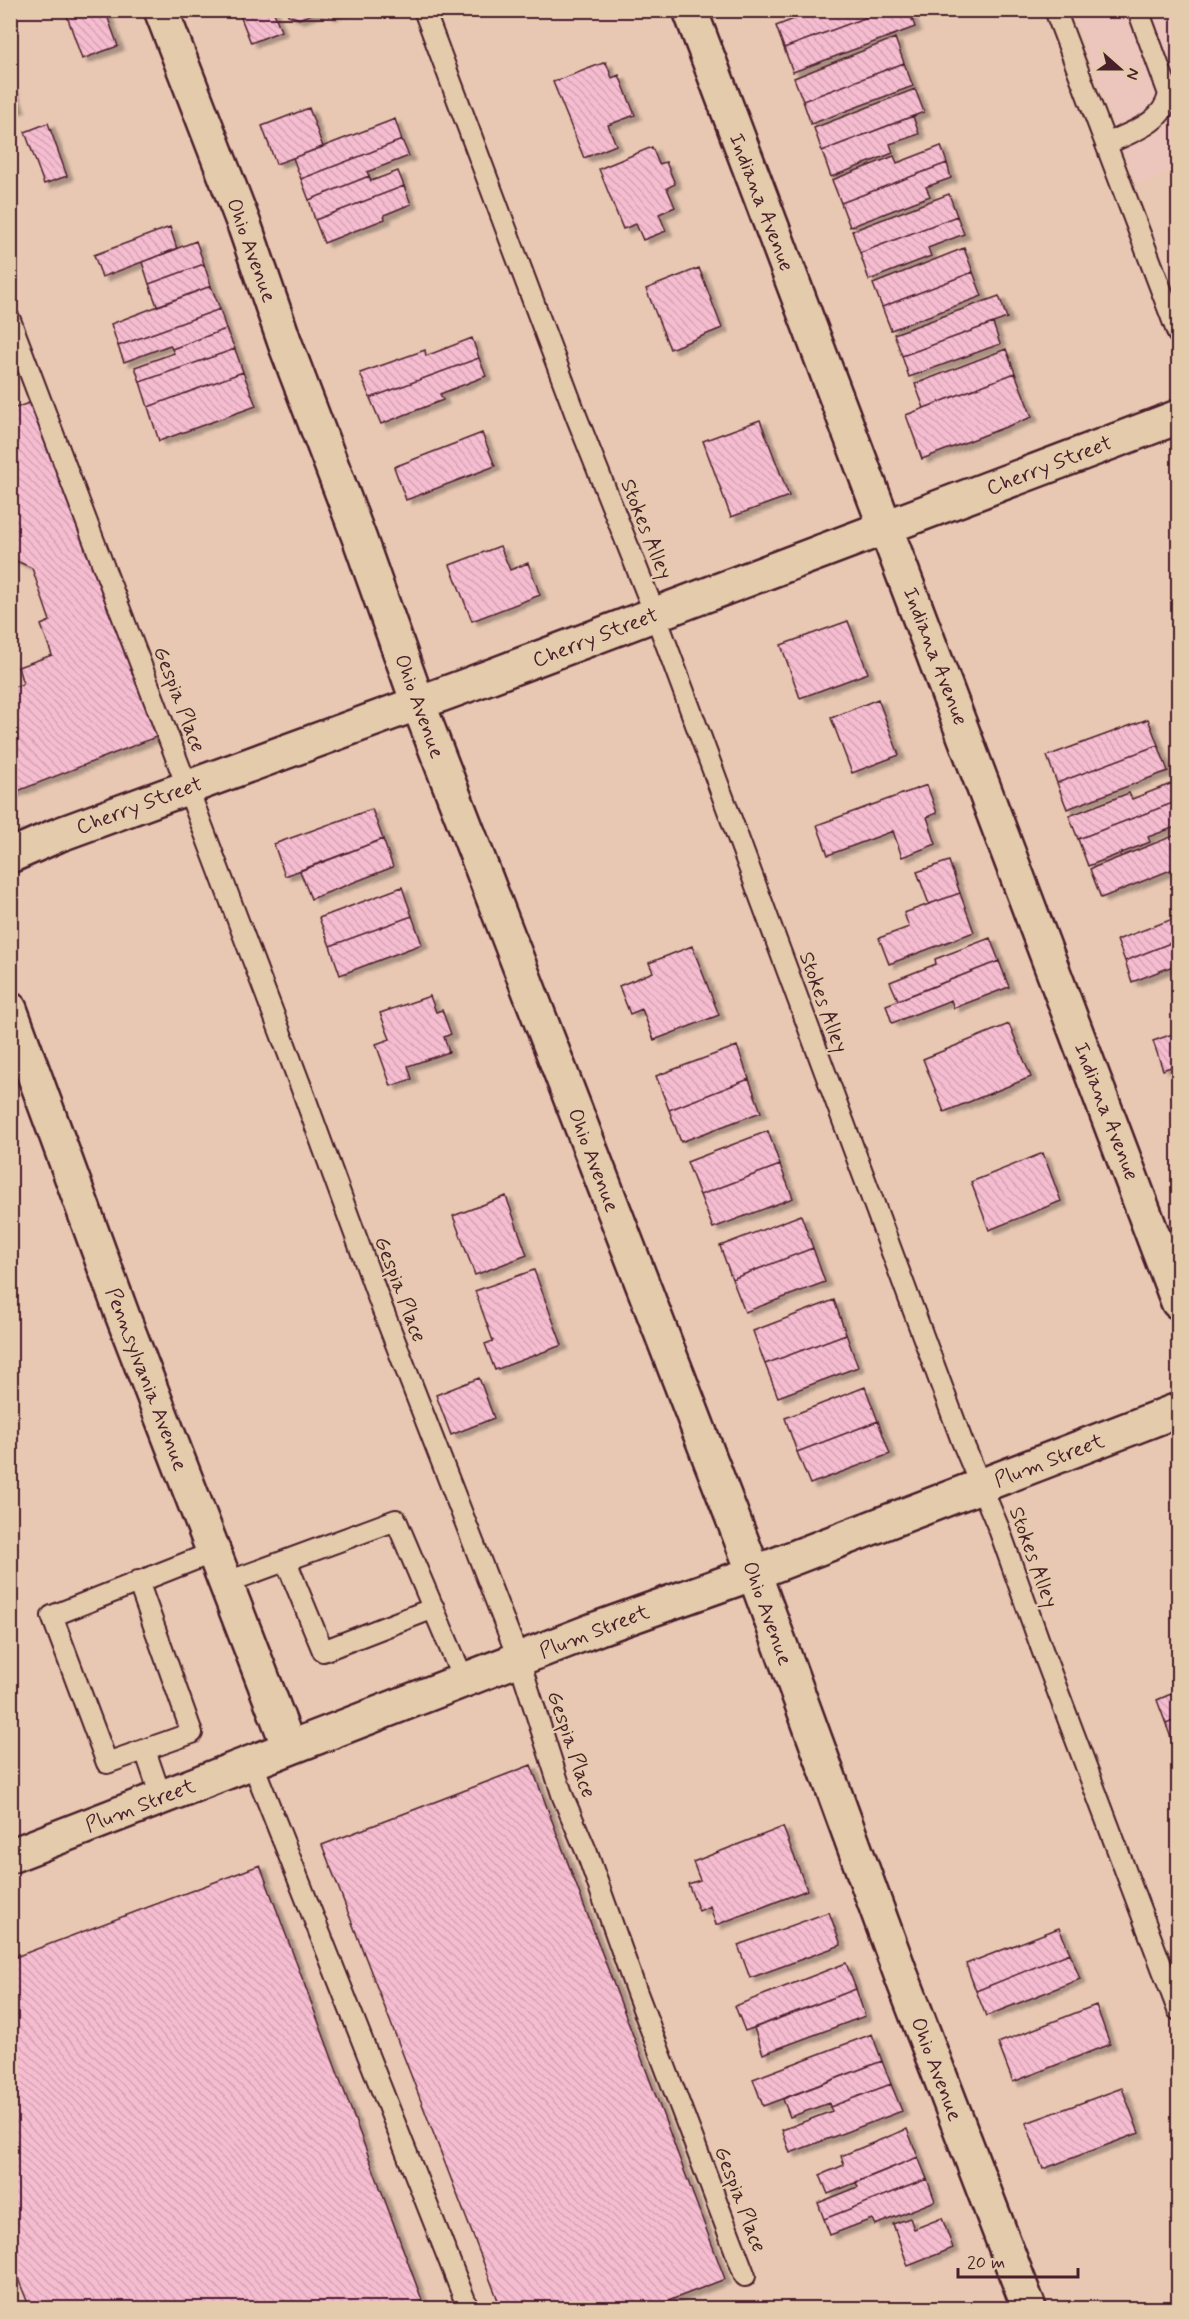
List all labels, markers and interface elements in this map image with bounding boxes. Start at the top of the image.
north arrow [1090,39,1150,99]
text: N [1121,65,1144,83]
street label: Indiana Avenue [722,129,800,275]
street label: Ohio Avenue [219,194,283,306]
street label: Cherry Street [983,429,1116,503]
street label: Stokes Alley [613,475,679,584]
street label: Indiana Avenue [896,583,974,729]
street label: Cherry Street [529,601,662,675]
street label: Gespia Place [146,642,212,756]
street label: Ohio Avenue [387,650,451,762]
street label: Cherry Street [72,770,206,842]
street label: Stokes Alley [792,948,854,1057]
street label: Indiana Avenue [1067,1038,1145,1184]
street label: Ohio Avenue [560,1104,626,1216]
street label: Gespia Place [367,1232,433,1346]
street label: Pennsylvania Avenue [98,1284,194,1475]
street label: Plum Street [990,1427,1109,1495]
street label: Stokes Alley [1002,1503,1064,1612]
street label: Ohio Avenue [735,1557,799,1669]
street label: Plum Street [535,1598,654,1666]
street label: Gespia Place [540,1687,602,1801]
street label: Plum Street [81,1772,200,1840]
street label: Ohio Avenue [903,2013,969,2125]
street label: Gespia Place [707,2142,773,2256]
scale bar [958,2241,1078,2279]
text: 20 m [967,2251,1005,2275]

